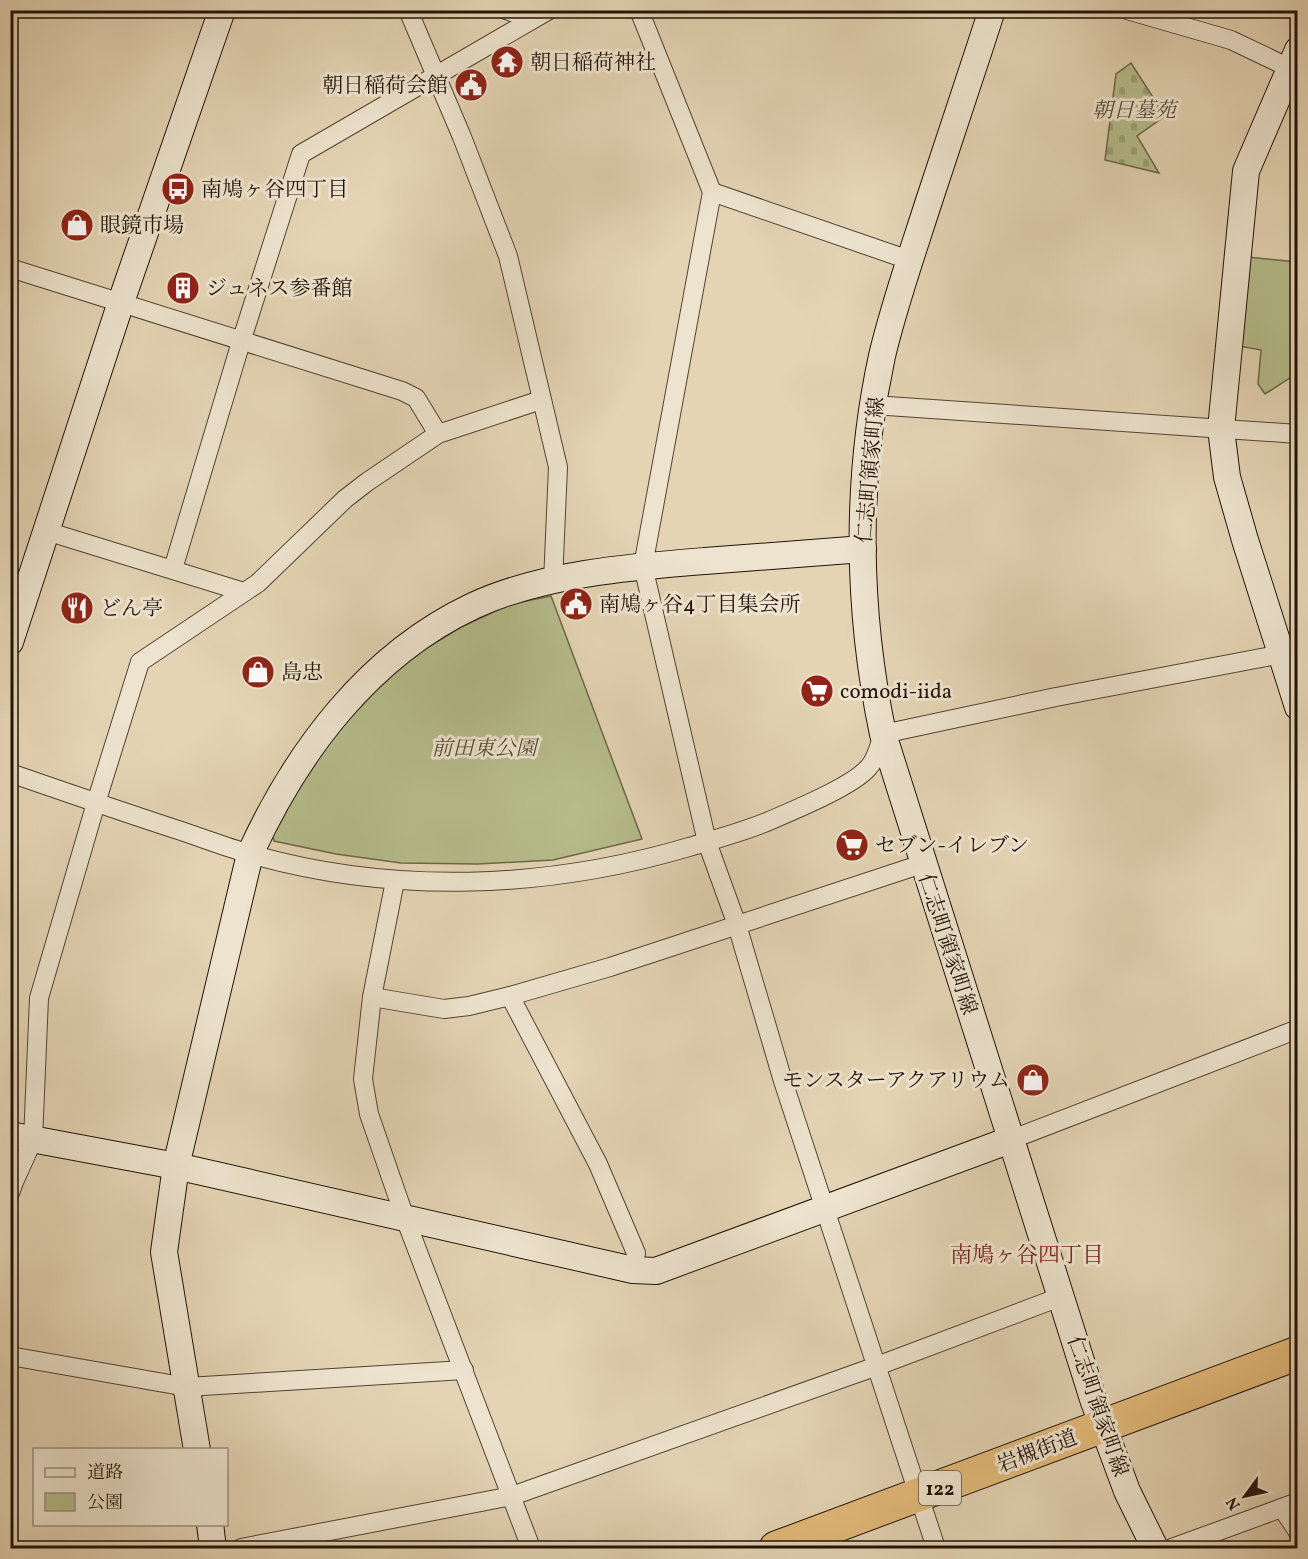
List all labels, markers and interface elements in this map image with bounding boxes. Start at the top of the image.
temple icon: 朝日稲荷神社 [489,44,525,80]
place label: 朝日稲荷神社 [530,49,656,78]
public building icon: 朝日稲荷会館 [453,67,489,103]
place label: 朝日稲荷会館 [322,72,448,101]
park label: 朝日墓苑 [1092,97,1179,126]
bus stop icon: 南鳩ヶ谷四丁目 [160,171,196,207]
place label: 南鳩ヶ谷四丁目 [201,176,348,205]
shop icon: 眼鏡市場 [59,207,95,243]
place label: 眼鏡市場 [100,212,184,241]
building icon: ジュネス参番館 [165,270,201,306]
place label: ジュネス参番館 [206,275,353,304]
street label: 仁志町領家町線 [851,396,892,545]
public building icon: 南鳩ヶ谷4丁目集会所 [558,586,594,622]
restaurant icon: どん亭 [59,590,95,626]
place label: 南鳩ヶ谷4丁目集会所 [599,591,801,620]
place label: どん亭 [100,595,163,624]
shop icon: 島忠 [240,654,276,690]
place label: 島忠 [281,659,323,688]
supermarket icon: comodi-iida [799,673,835,709]
place label: comodi-iida [840,678,952,707]
park label: 前田東公園 [432,735,539,764]
supermarket icon: セブン-イレブン [834,827,870,863]
place label: セブン-イレブン [875,832,1029,861]
street label: 仁志町領家町線 [910,870,983,1019]
shop icon: モンスターアクアリウム [1015,1062,1051,1098]
place label: モンスターアクアリウム [782,1067,1010,1096]
district label: 南鳩ヶ谷四丁目 [950,1241,1104,1272]
street label: 仁志町領家町線 [1059,1332,1134,1481]
street label: 岩槻街道 [993,1424,1082,1481]
legend [33,1448,228,1526]
text: 道路 [87,1461,123,1486]
north arrow [1215,1466,1275,1526]
road number: 122 [919,1471,961,1505]
text: 公園 [87,1491,123,1516]
text: N [1222,1492,1246,1514]

